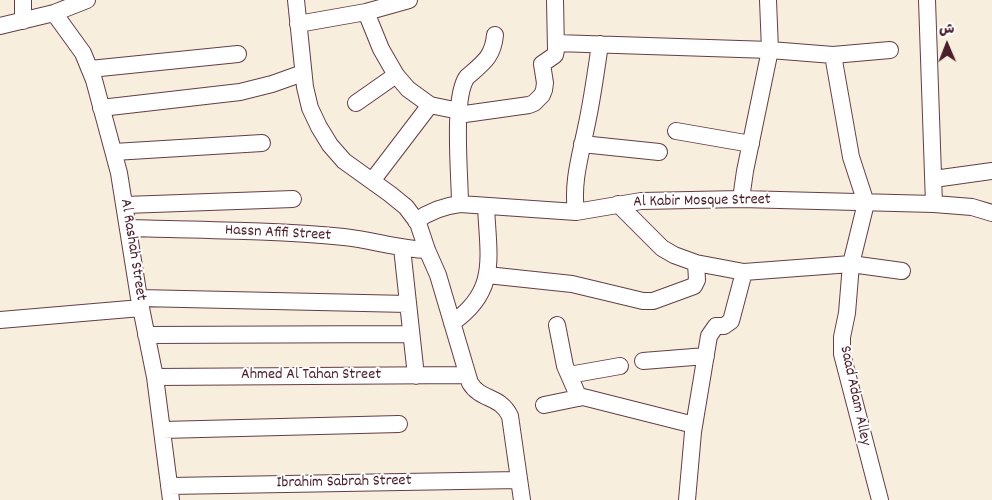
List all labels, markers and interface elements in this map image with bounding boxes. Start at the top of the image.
north arrow [922,20,972,70]
text: ش [939,20,955,40]
street label: Al Kabir Mosque Street [633,191,771,213]
street label: Al Rashah Street [114,198,150,302]
street label: Hassn Afifi Street [224,222,332,246]
street label: Saad Adam Alley [834,344,874,448]
street label: Ahmed Al Tahan Street [241,366,381,386]
street label: Ibrahim Sabrah Street [276,472,412,494]

